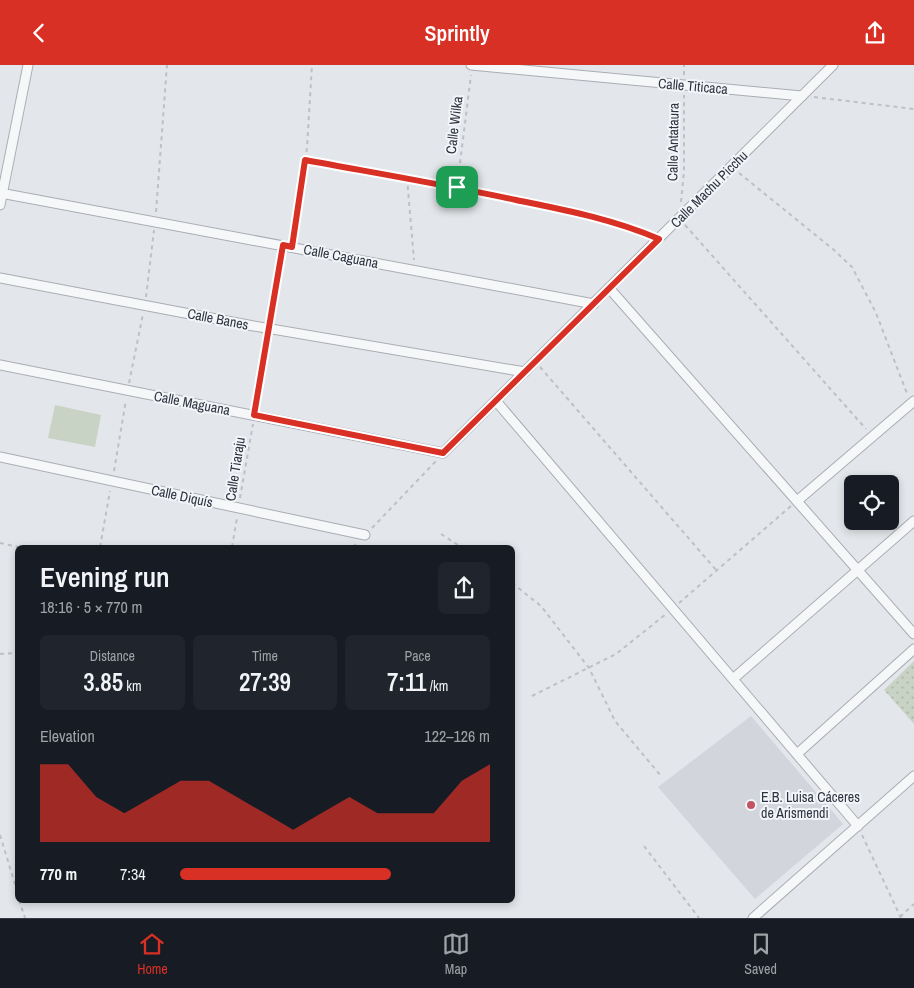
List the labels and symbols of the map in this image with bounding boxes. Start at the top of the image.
street label: Calle Titicaca [657,74,729,98]
street label: Calle Wilka [442,94,467,155]
street label: Calle Antataura [663,102,683,181]
street label: Calle Machu Picchu [667,147,751,231]
pin [436,166,478,208]
street label: Calle Caguana [302,240,381,272]
street label: Calle Banes [186,304,250,334]
street label: Calle Maguana [152,387,232,419]
street label: Calle Tiaraju [221,436,249,502]
street label: Calle Diquís [150,481,215,511]
place label: E.B. Luisa Cáceres de Arismendi [761,788,860,822]
marker: E.B. Luisa Cáceres de Arismendi [745,799,757,811]

